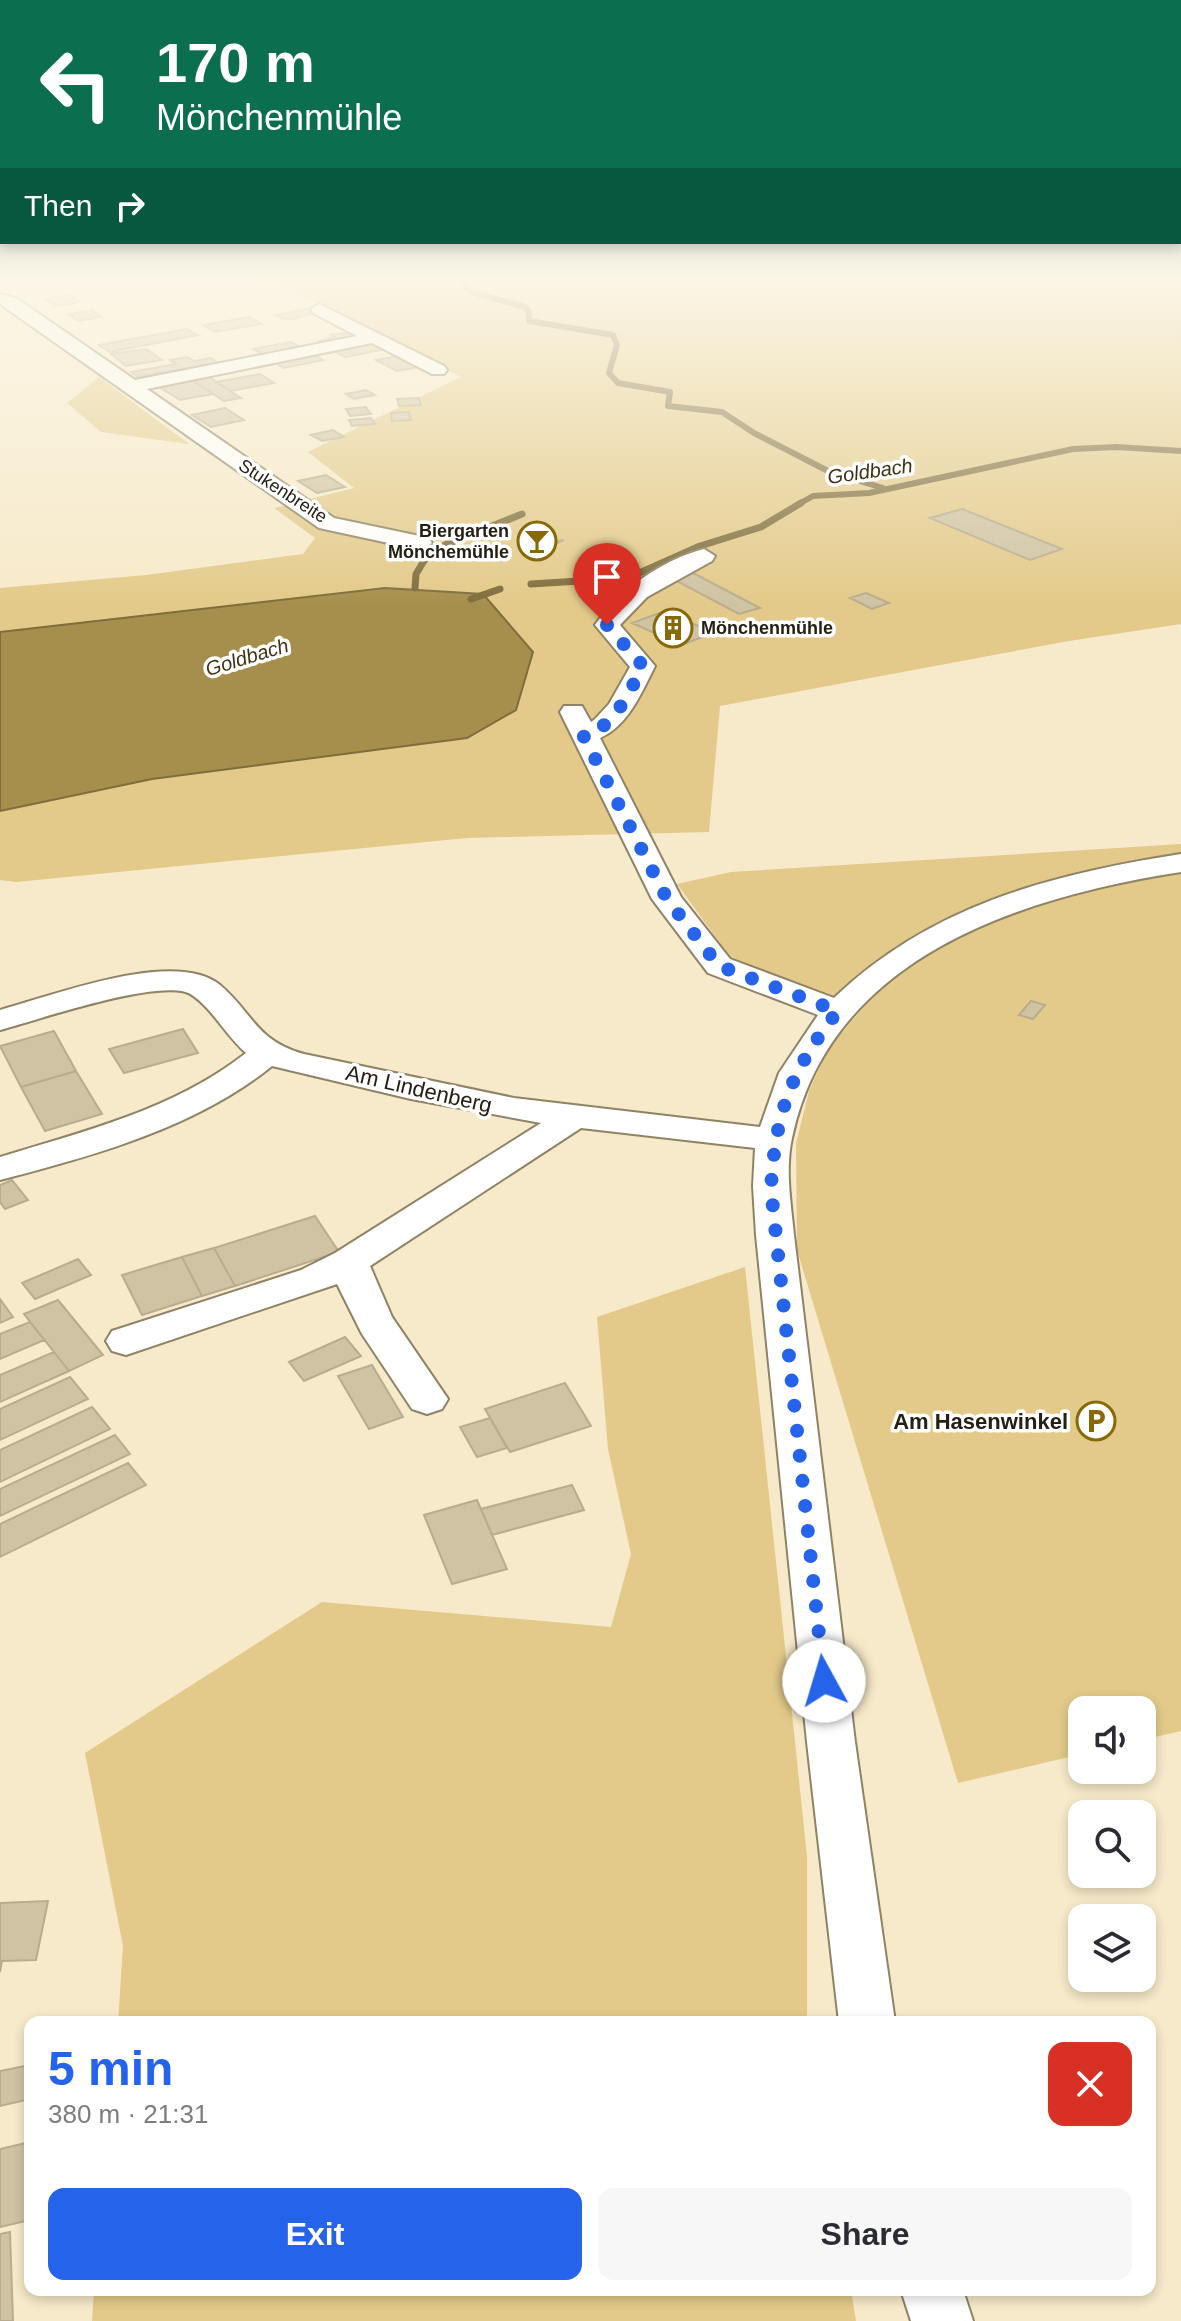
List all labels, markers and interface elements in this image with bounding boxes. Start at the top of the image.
text: 170 m [156,31,315,94]
icon: left [24,32,128,136]
text: Mönchenmühle [156,97,402,138]
icon: right [108,184,152,228]
text: Then [24,189,92,222]
water label: Goldbach [826,454,914,488]
street label: Stukenbreite [235,455,331,527]
bar icon: Biergarten Mönchemühle [516,520,558,562]
place label: Biergarten Mönchemühle [388,521,509,562]
pin [573,543,641,625]
icon: arrive [585,555,629,599]
building icon: Mönchenmühle [652,607,694,649]
place label: Mönchenmühle [701,618,833,638]
water label: Goldbach [203,634,291,680]
street label: Am Lindenberg [343,1060,495,1118]
parking icon: Am Hasenwinkel [1075,1400,1117,1442]
place label: Am Hasenwinkel [893,1409,1068,1434]
position arrow [782,1639,866,1723]
map controls [1068,1696,1156,1992]
button: sound [1068,1696,1156,1784]
button: search [1068,1800,1156,1888]
button: layers [1068,1904,1156,1992]
text: 5 min [48,2042,173,2095]
button: close [1048,2042,1132,2126]
text: 380 m · 21:31 [48,2099,208,2129]
button: Exit [48,2188,582,2280]
button: Share [598,2188,1132,2280]

